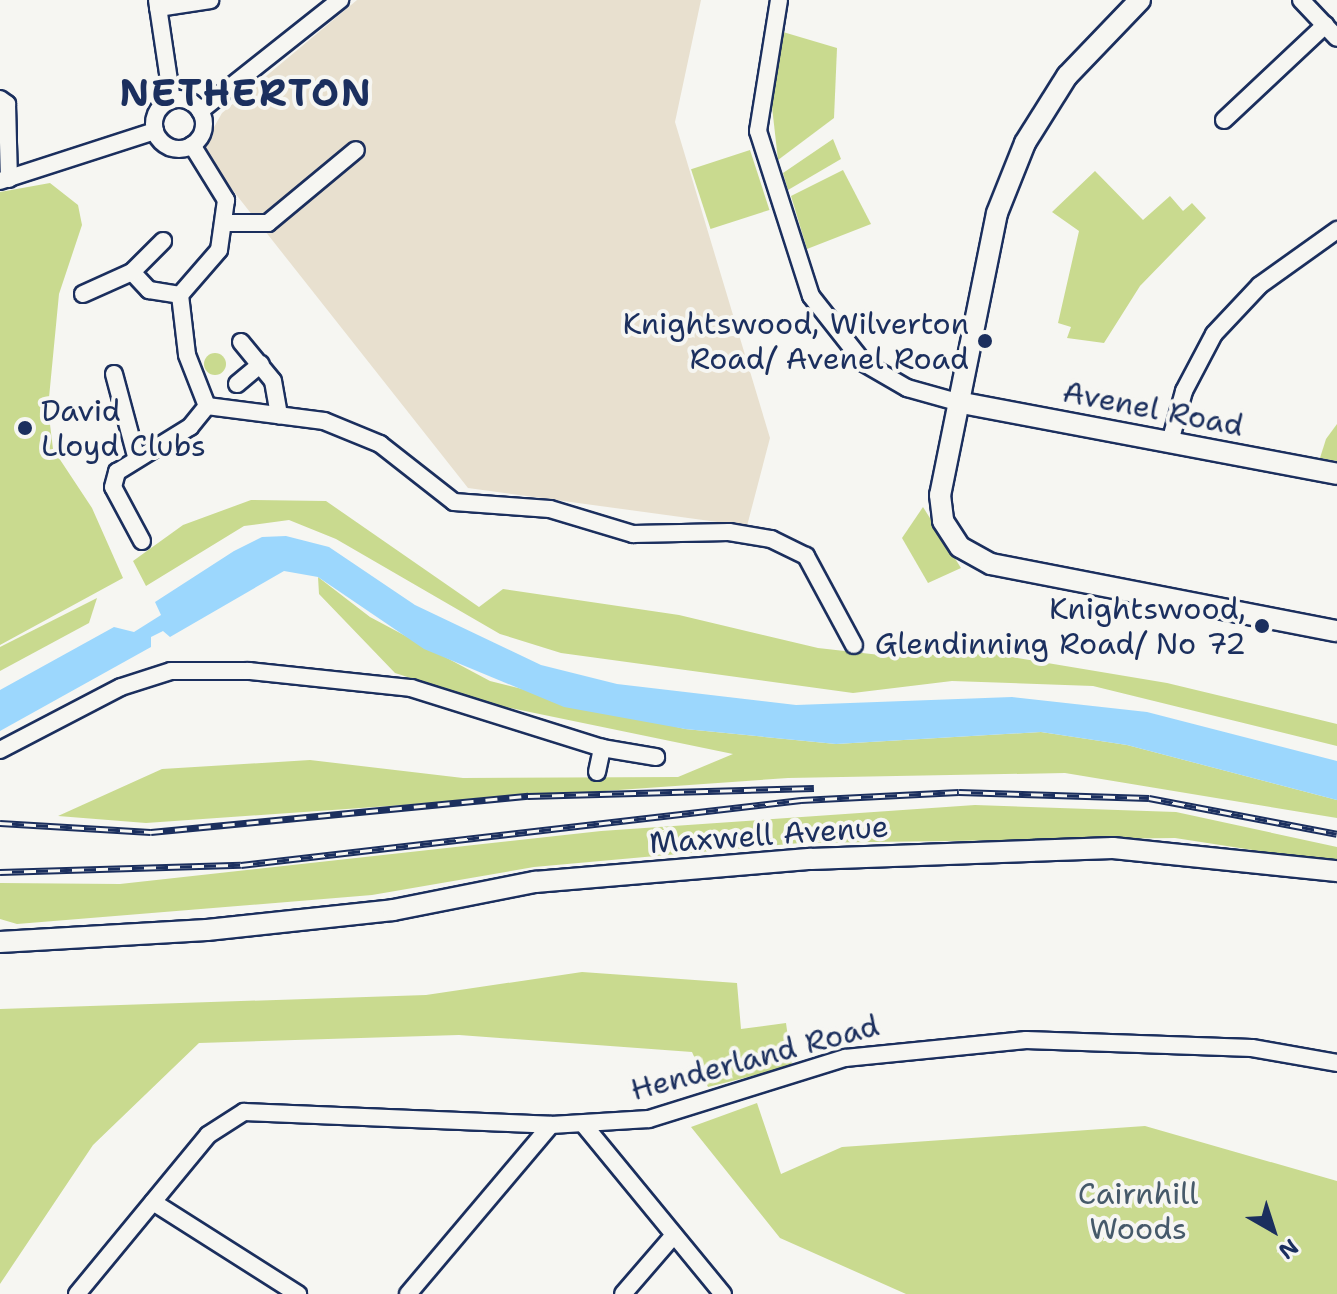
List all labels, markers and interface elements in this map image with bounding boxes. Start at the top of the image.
district label: NETHERTON [119,70,373,116]
place label: Knightswood, Wilverton Road/ Avenel Road [622,306,969,376]
marker: Knightswood, Wilverton Road/ Avenel Road [976,332,994,350]
street label: Avenel Road [1060,374,1246,444]
place label: David Lloyd Clubs [41,393,206,464]
marker: David Lloyd Clubs [16,419,34,437]
place label: Knightswood, Glendinning Road/ No 72 [875,591,1246,662]
marker: Knightswood, Glendinning Road/ No 72 [1253,617,1271,635]
street label: Maxwell Avenue [648,809,890,861]
street label: Henderland Road [627,1008,883,1108]
park label: Cairnhill Woods [1078,1176,1198,1246]
north arrow [1233,1190,1313,1270]
text: N [1273,1232,1304,1266]

